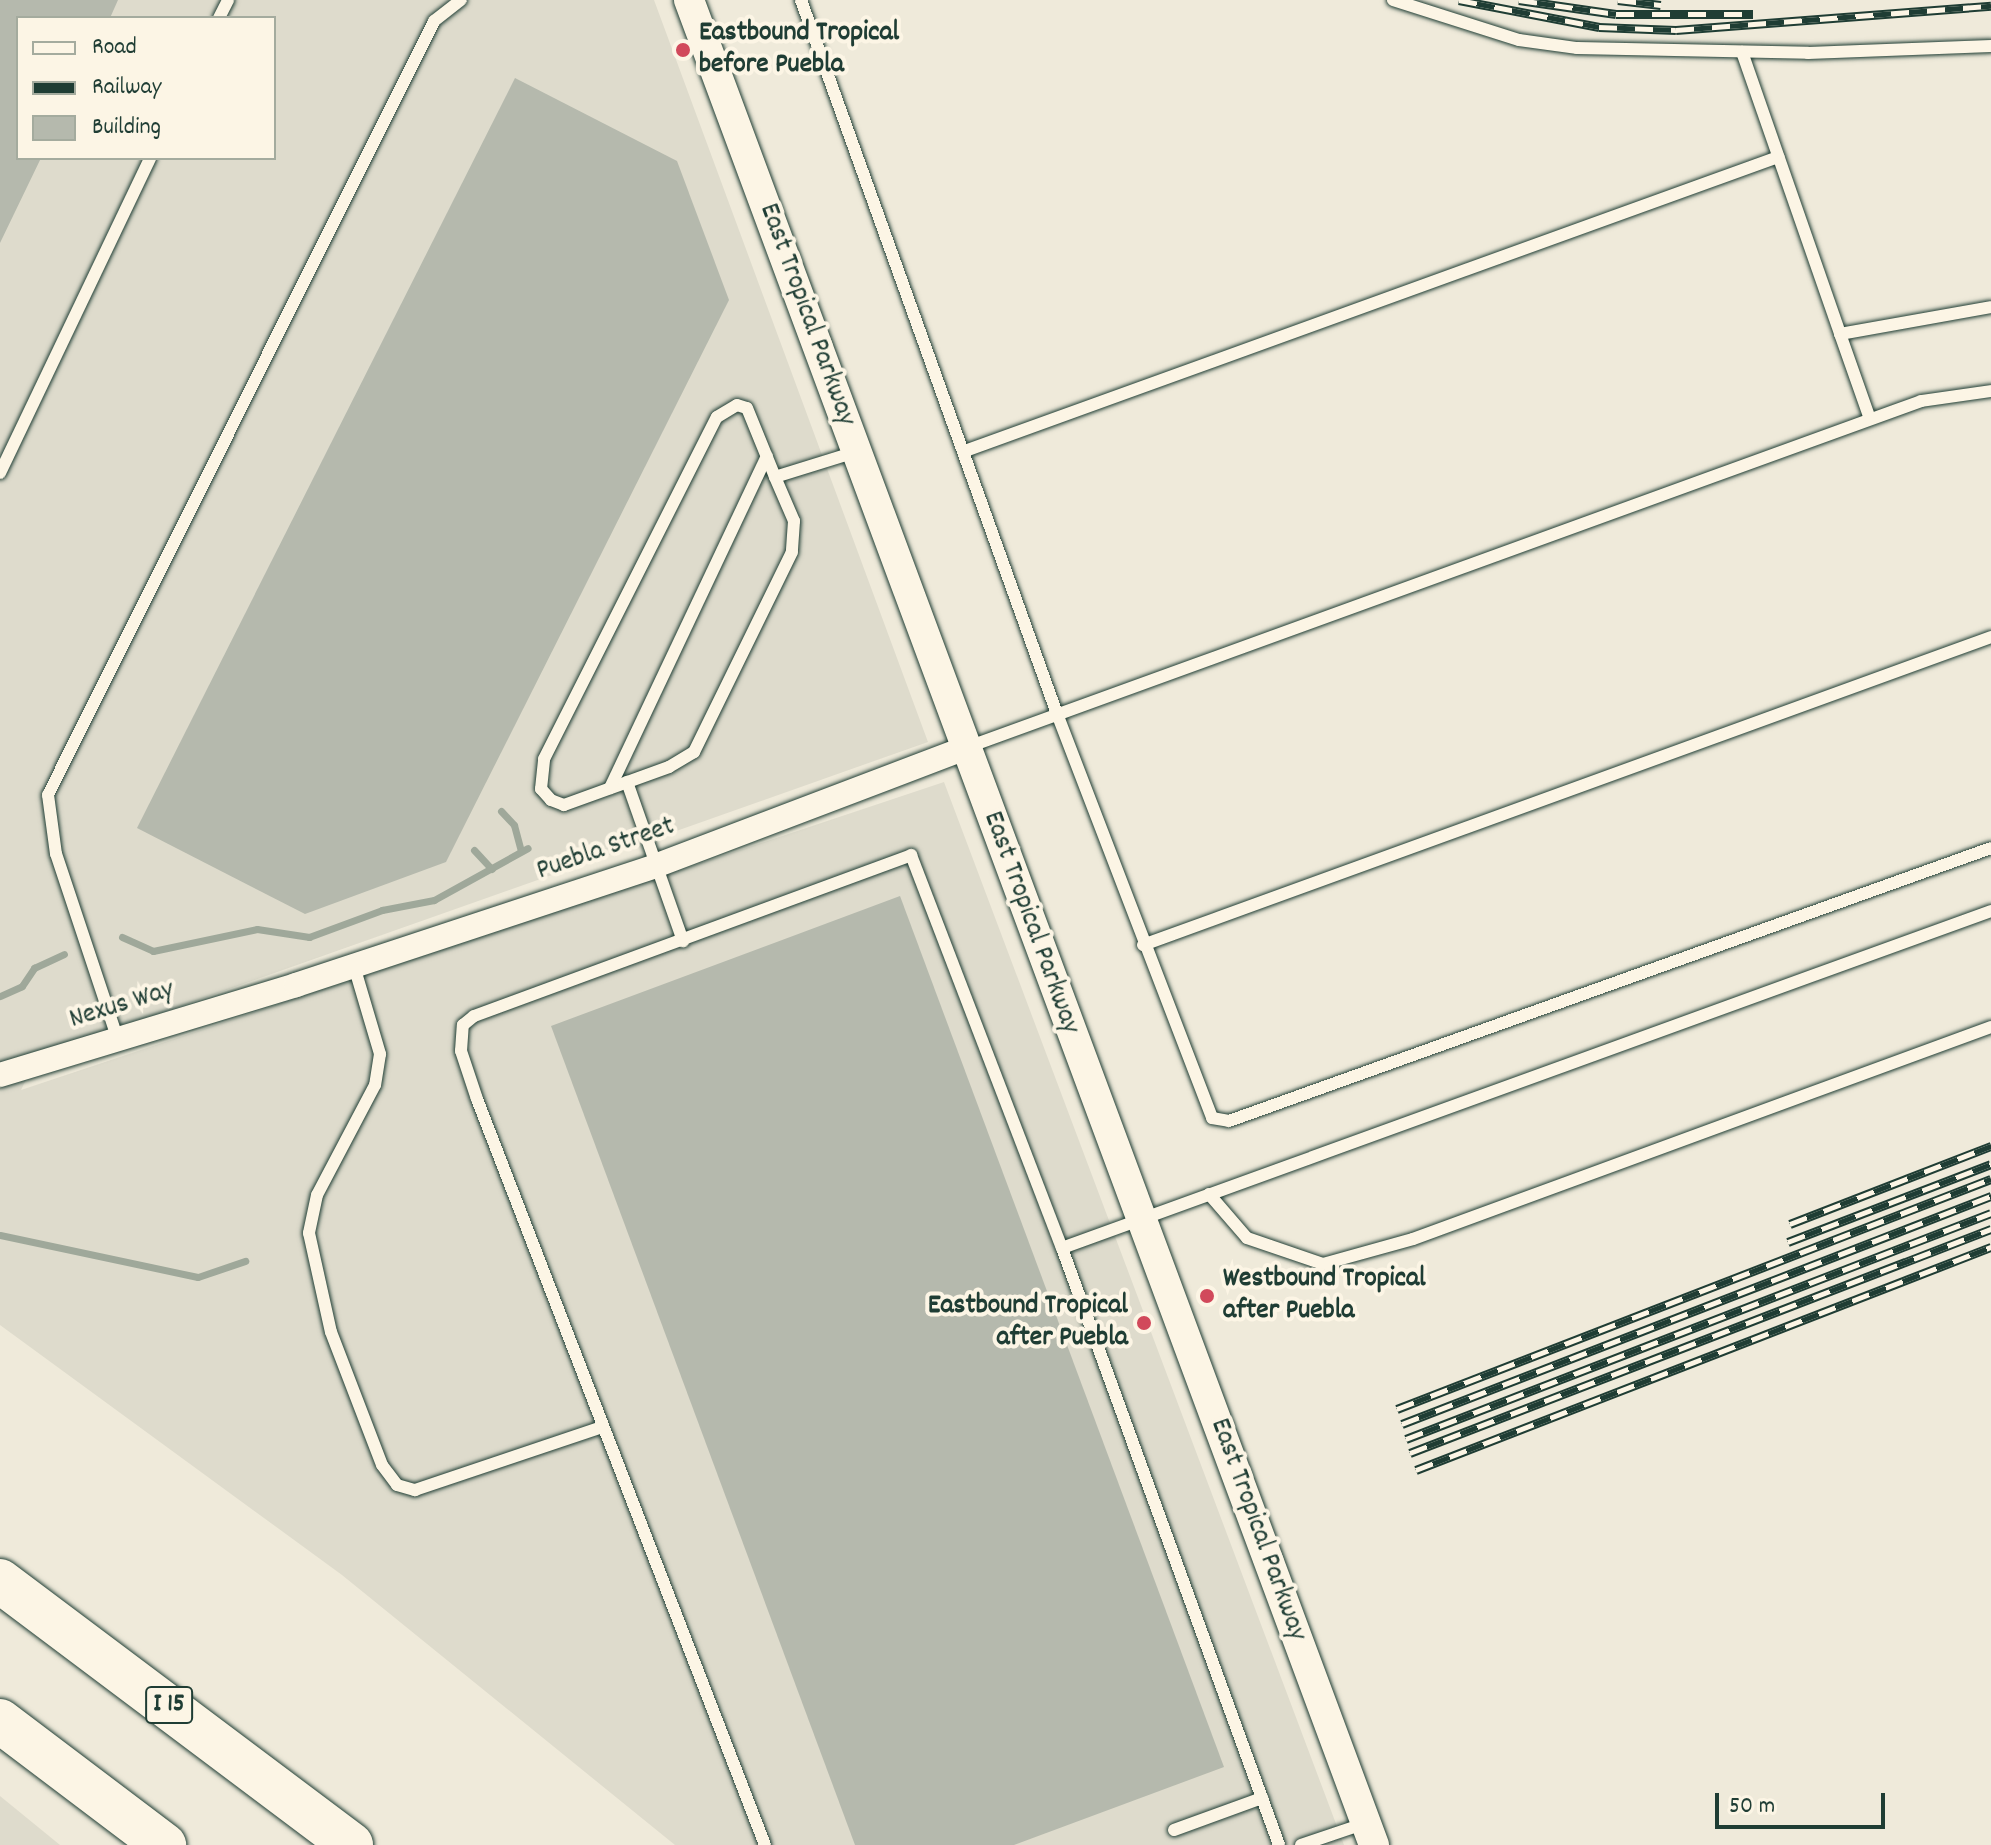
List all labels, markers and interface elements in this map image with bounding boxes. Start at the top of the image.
legend [16,16,276,160]
place label: Eastbound Tropical before Puebla [699,17,899,83]
text: Road [92,31,137,65]
marker: Eastbound Tropical before Puebla [674,41,692,59]
text: Railway [92,71,161,105]
text: Building [92,111,161,145]
street label: East Tropical Parkway [750,199,862,431]
street label: East Tropical Parkway [974,807,1086,1039]
street label: Puebla Street [533,811,679,889]
street label: Nexus Way [66,974,178,1038]
place label: Westbound Tropical after Puebla [1223,1263,1426,1329]
marker: Westbound Tropical after Puebla [1198,1287,1216,1305]
place label: Eastbound Tropical after Puebla [928,1290,1128,1356]
marker: Eastbound Tropical after Puebla [1135,1314,1153,1332]
street label: East Tropical Parkway [1201,1414,1313,1646]
road number: I 15 [145,1683,193,1727]
scale bar [1719,1777,1889,1827]
text: 50 m [1729,1790,1775,1824]

